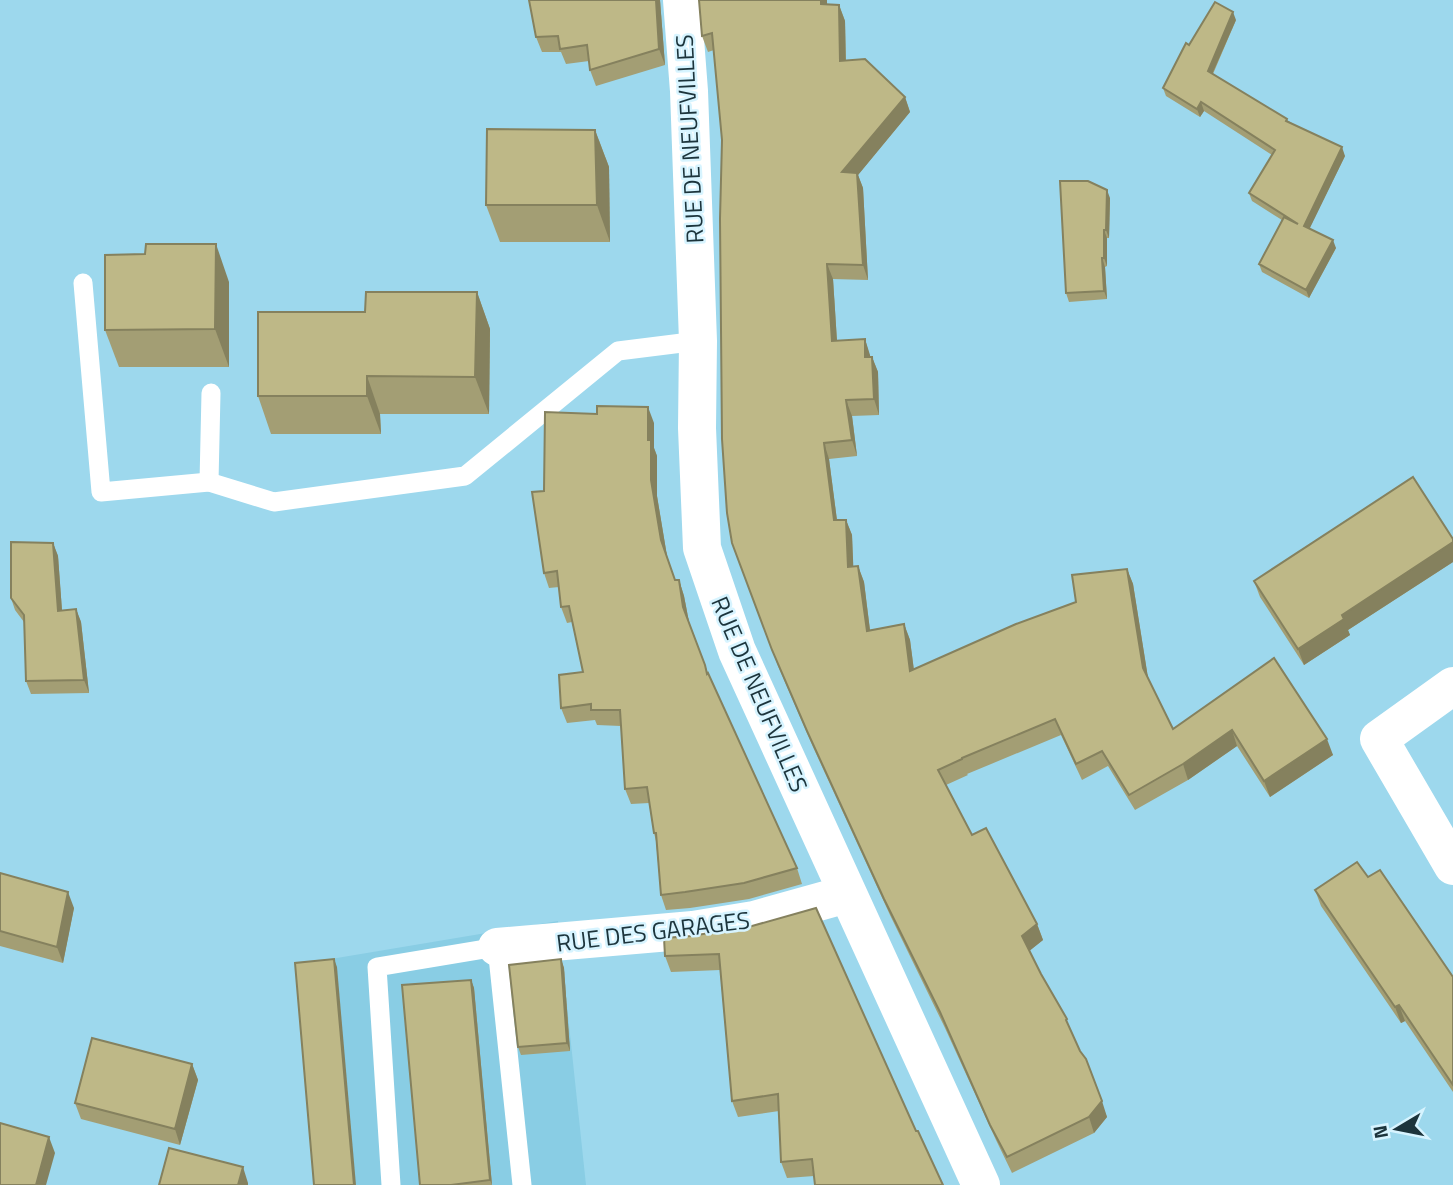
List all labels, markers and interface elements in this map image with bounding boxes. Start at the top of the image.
street label: RUE DE NEUFVILLES [666,33,712,245]
street label: RUE DE NEUFVILLES [703,591,817,797]
street label: RUE DES GARAGES [554,901,752,961]
north arrow [1362,1094,1432,1164]
text: N [1364,1123,1395,1141]

